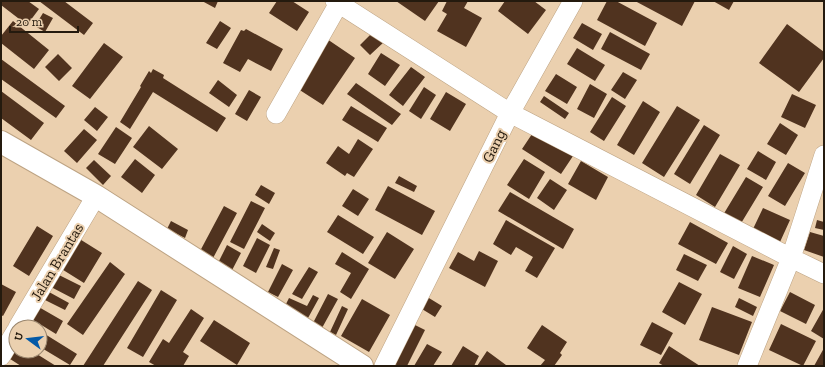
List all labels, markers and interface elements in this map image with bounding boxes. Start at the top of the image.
scale bar [10,8,78,34]
text: 20 m [16,15,43,29]
street label: Gang [478,127,510,165]
street label: Jalan Brantas [27,220,87,304]
north arrow [8,319,48,359]
text: U [12,331,26,342]

